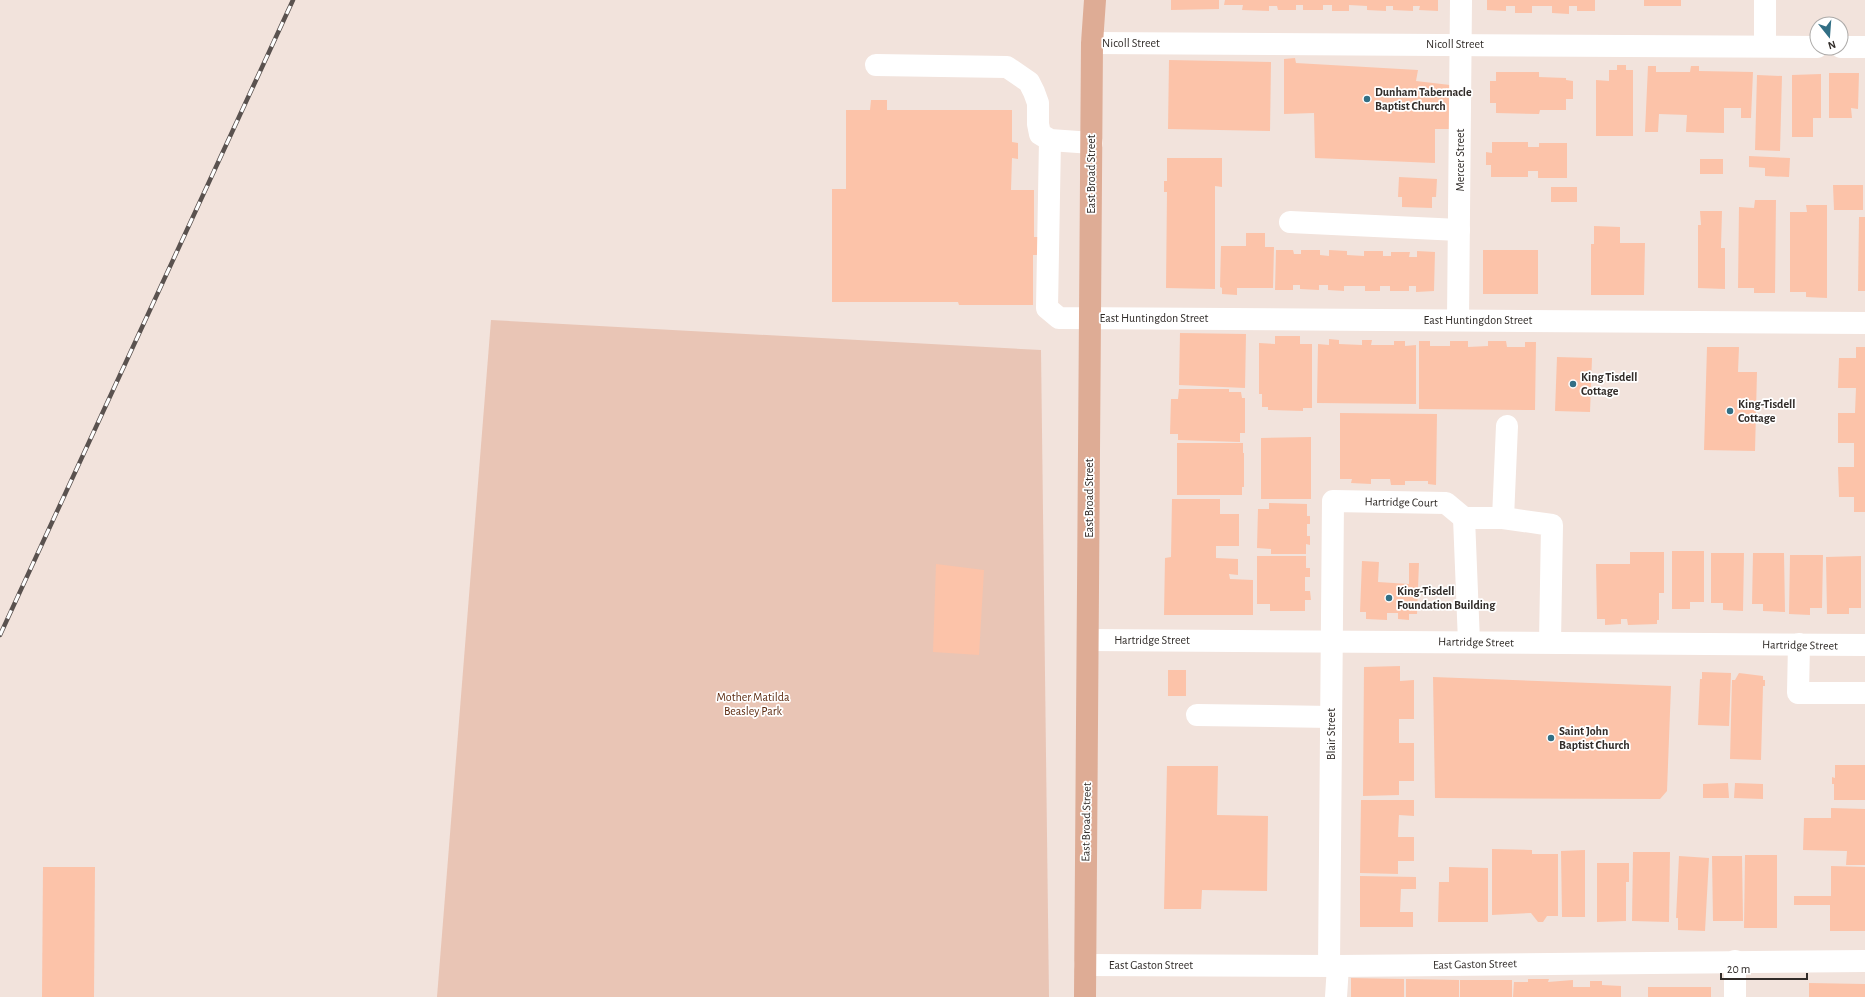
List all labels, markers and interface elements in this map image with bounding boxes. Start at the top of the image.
north arrow [1809,16,1849,56]
street label: Nicoll Street [1102,37,1160,49]
street label: Nicoll Street [1426,38,1484,50]
text: N [1827,39,1837,51]
place label: Dunham Tabernacle Baptist Church [1375,86,1472,112]
marker: Dunham Tabernacle Baptist Church [1362,94,1372,104]
street label: Mercer Street [1454,128,1466,191]
street label: East Broad Street [1085,134,1097,214]
street label: East Huntingdon Street [1100,312,1209,324]
street label: East Huntingdon Street [1424,314,1533,326]
place label: King Tisdell Cottage [1581,371,1637,397]
marker: King Tisdell Cottage [1568,379,1578,389]
place label: King-Tisdell Cottage [1738,398,1795,424]
marker: King-Tisdell Cottage [1725,406,1735,416]
street label: East Broad Street [1083,458,1095,538]
street label: Hartridge Court [1364,495,1438,509]
place label: King-Tisdell Foundation Building [1397,585,1496,611]
marker: King-Tisdell Foundation Building [1384,593,1394,603]
street label: Hartridge Street [1114,634,1190,646]
street label: Hartridge Street [1438,635,1514,649]
street label: Hartridge Street [1762,638,1838,652]
park label: Mother Matilda Beasley Park [717,691,790,718]
street label: Blair Street [1325,708,1337,760]
place label: Saint John Baptist Church [1559,725,1630,751]
marker: Saint John Baptist Church [1546,733,1556,743]
street label: East Broad Street [1079,782,1093,862]
scale bar [1721,955,1807,981]
street label: East Gaston Street [1433,957,1517,971]
street label: East Gaston Street [1109,959,1193,971]
text: 20 m [1727,963,1750,975]

